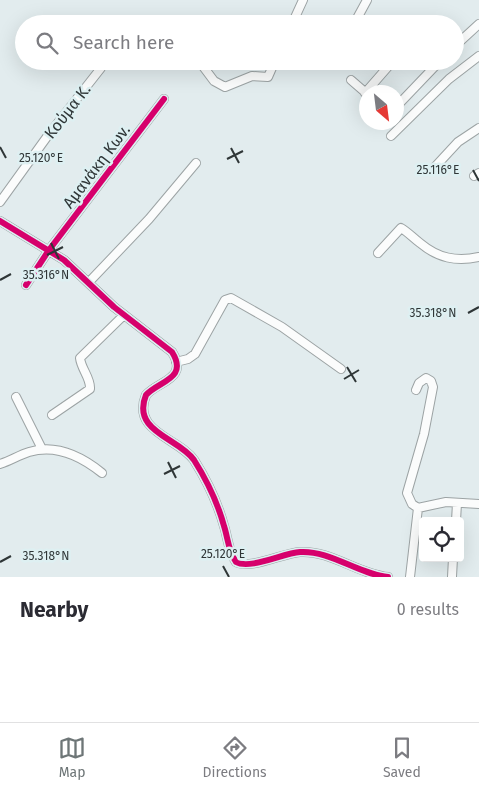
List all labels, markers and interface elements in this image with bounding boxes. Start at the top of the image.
search box [15,15,464,70]
icon: search [33,29,61,57]
text: Search here [73,31,174,54]
street label: Κούμα Κ. [40,80,95,142]
north arrow [359,85,404,130]
street label: Αμανάκη Κων. [59,121,134,212]
text: 25.120°E [19,151,63,165]
text: 25.116°E [417,163,459,177]
text: 35.316°N [23,268,69,282]
text: 35.318°N [410,306,456,320]
map controls [419,517,464,562]
button: locate [419,517,464,562]
text: 25.120°E [201,547,245,561]
text: 35.318°N [23,549,69,563]
text: Nearby [20,597,88,623]
text: 0 results [397,600,459,619]
tab: Map [58,734,86,781]
tab: Directions [202,734,267,781]
tab: Saved [383,734,421,781]

